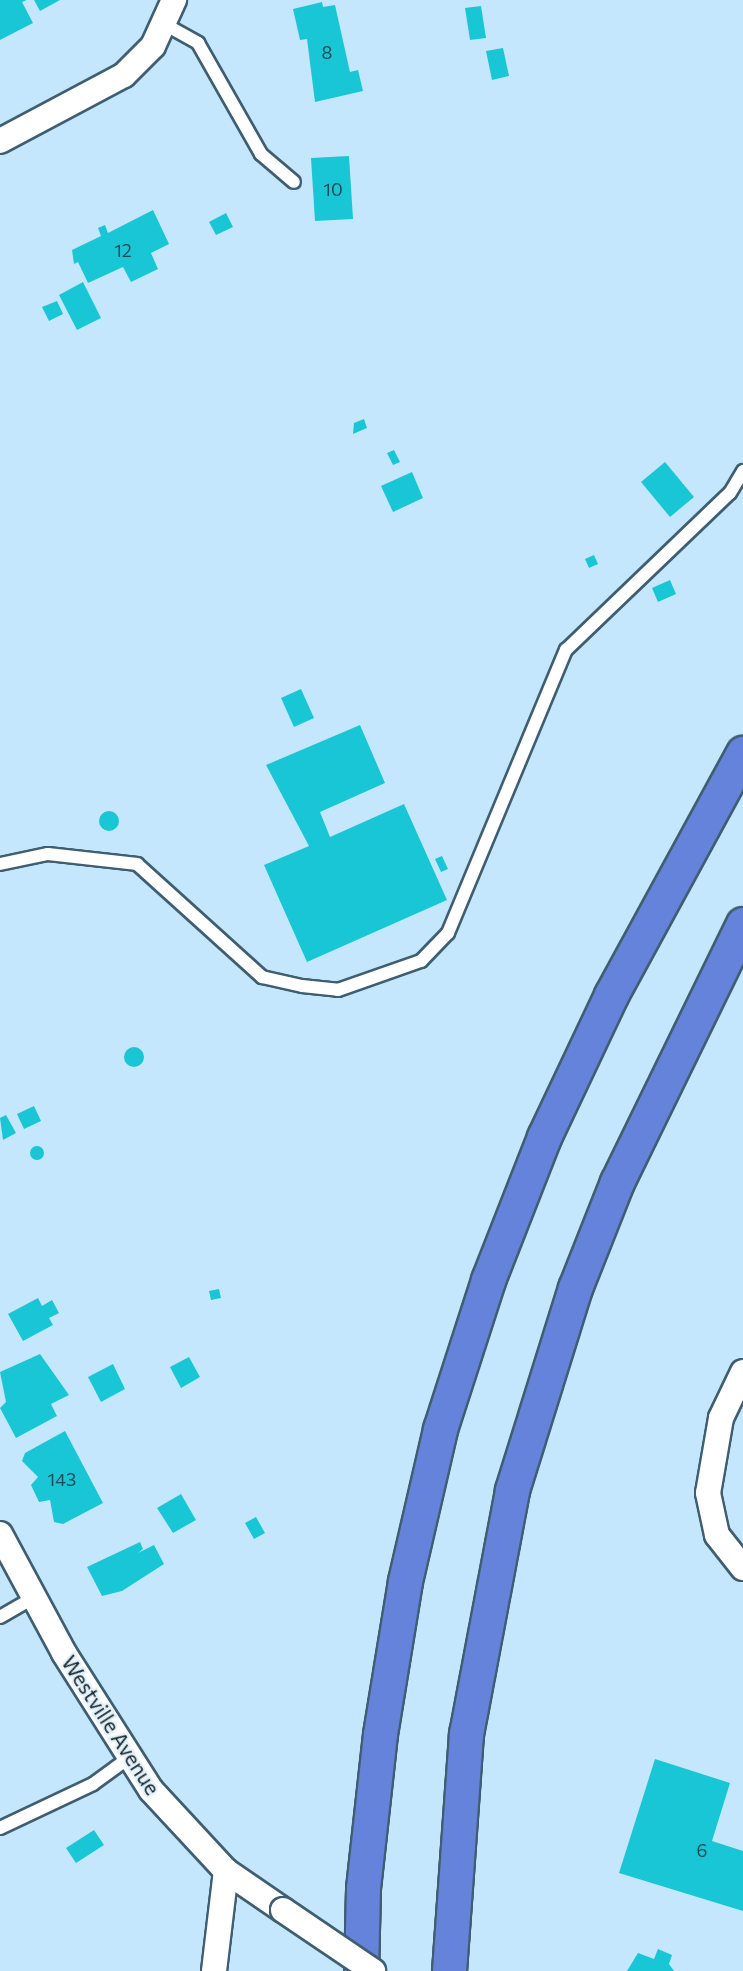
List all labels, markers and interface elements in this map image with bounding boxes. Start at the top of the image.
house number: 8 [322,41,332,63]
house number: 10 [323,178,343,200]
house number: 12 [114,239,132,261]
house number: 143 [48,1468,76,1490]
street label: Westville Avenue [57,1651,165,1799]
house number: 6 [697,1839,707,1861]

